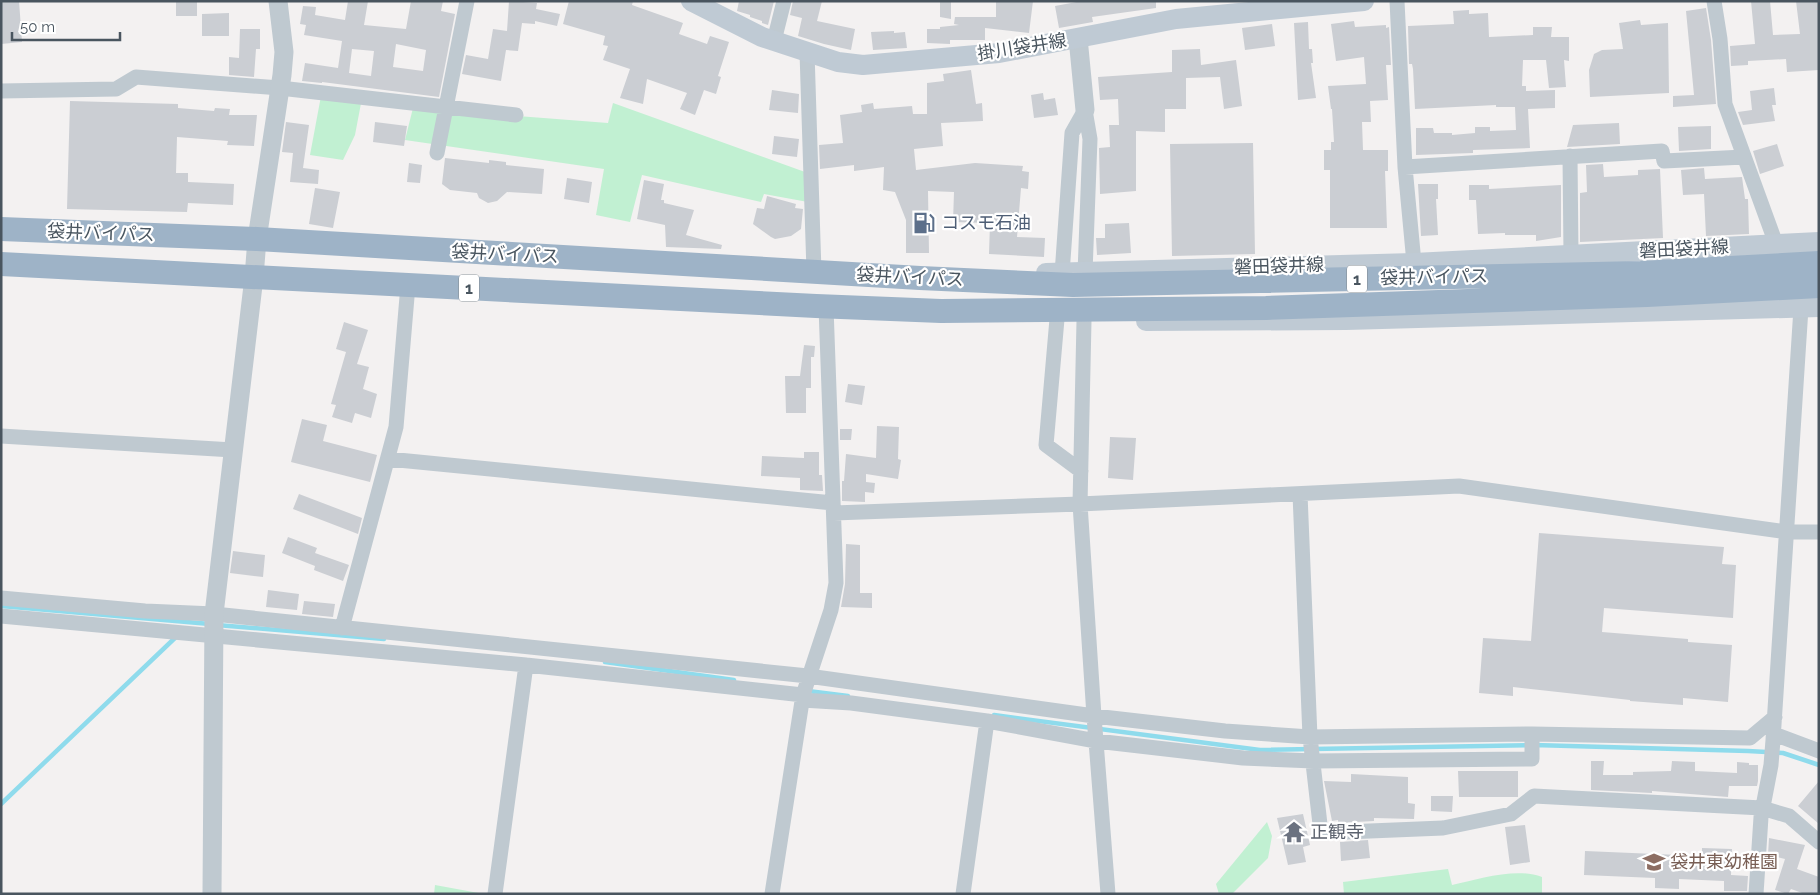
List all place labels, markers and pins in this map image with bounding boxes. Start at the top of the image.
fuel station icon: コスモ石油 [911,210,937,236]
place label: コスモ石油 [941,212,1031,233]
temple icon: 正観寺 [1281,819,1307,845]
place label: 正観寺 [1310,821,1364,842]
school or university icon: 袋井東幼稚園 [1641,849,1667,875]
place label: 袋井東幼稚園 [1670,851,1778,872]

